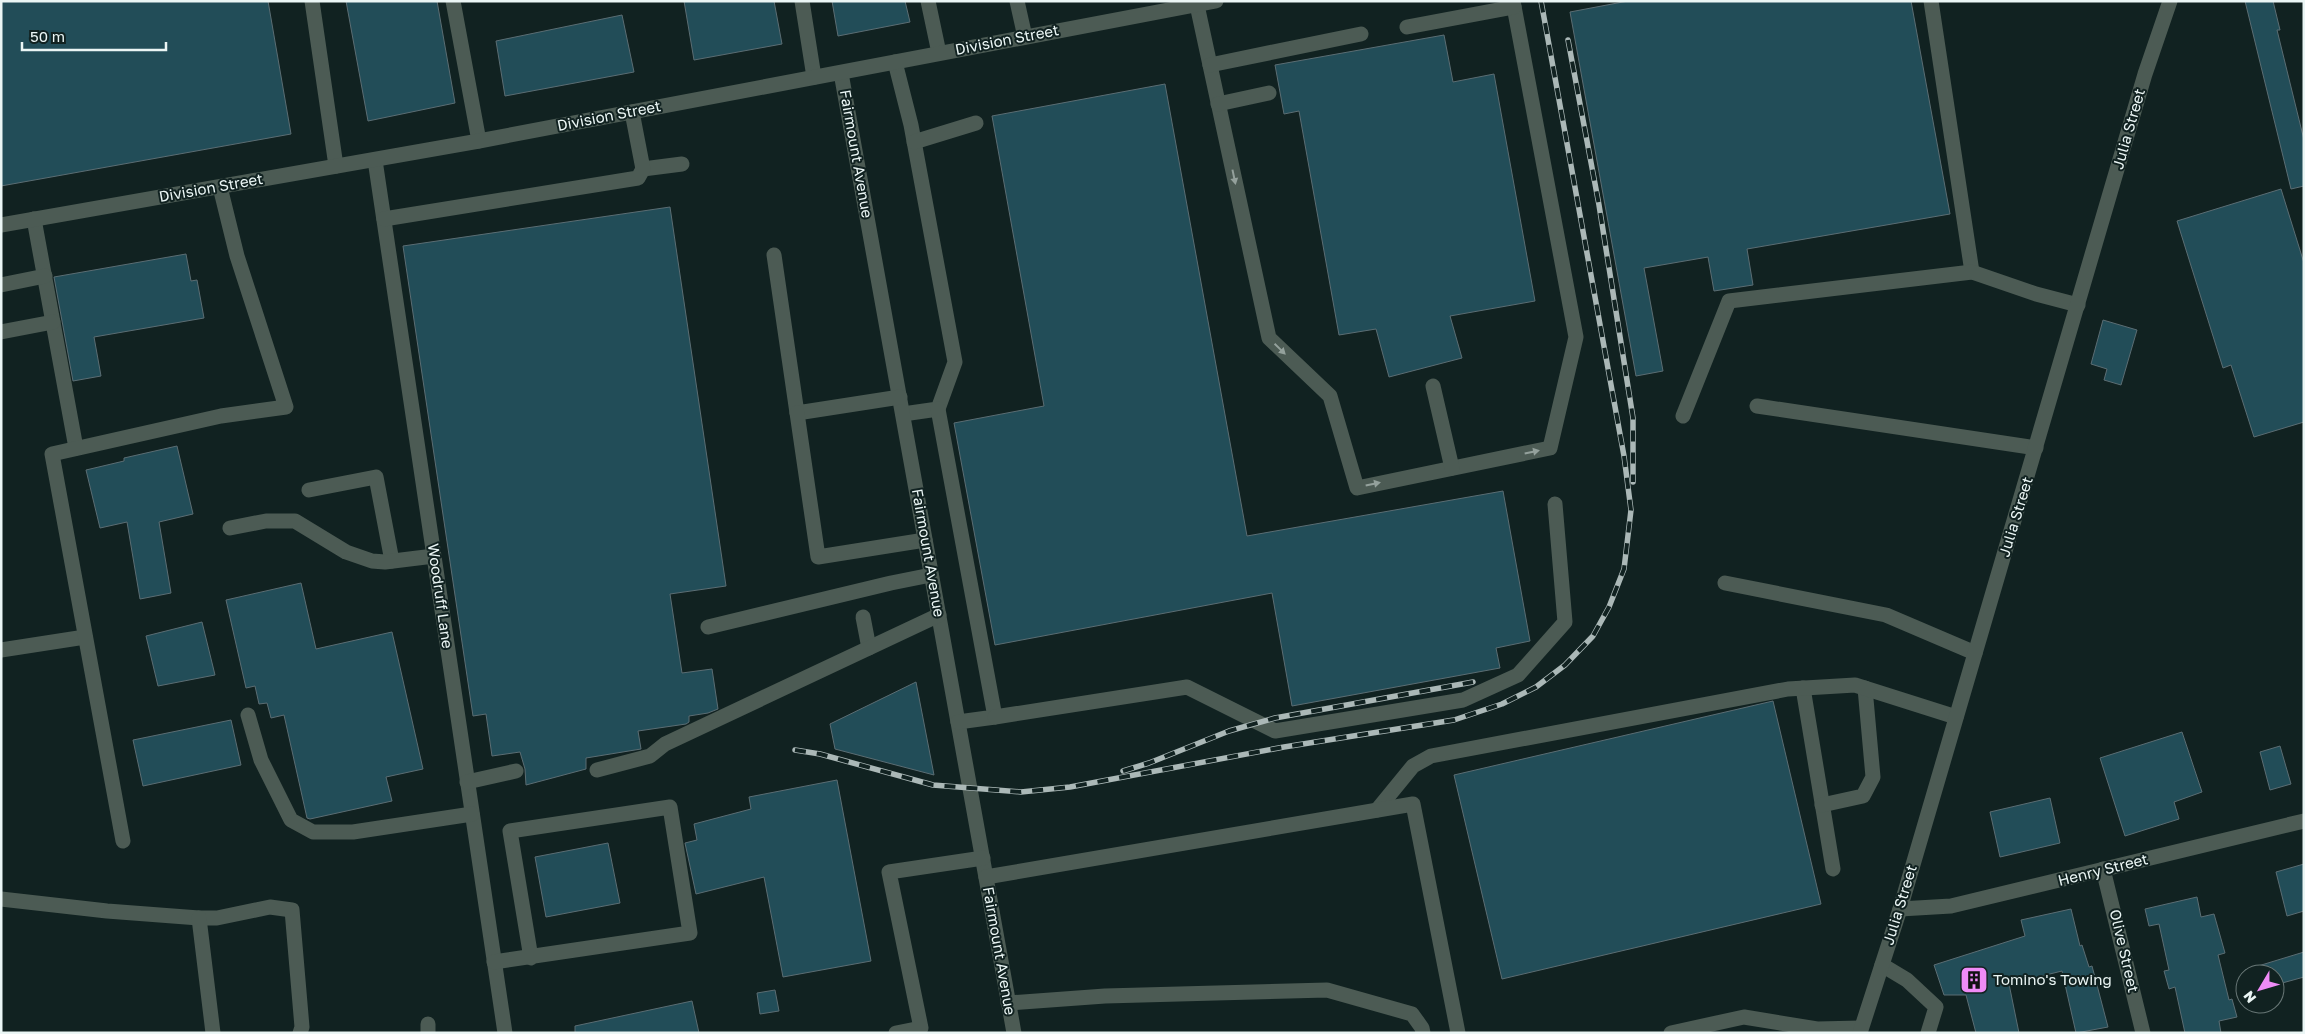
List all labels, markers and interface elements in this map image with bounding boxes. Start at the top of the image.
scale bar [22,20,166,52]
street label: Division Street [953,20,1060,58]
text: 50 m [30,27,65,45]
street label: Julia Street [2108,86,2148,171]
street label: Fairmount Avenue [837,88,877,220]
street label: Division Street [555,96,662,134]
street label: Division Street [157,169,264,205]
one-way arrow [1230,170,1238,185]
one-way arrow [1273,343,1285,355]
one-way arrow [1524,447,1540,455]
street label: Julia Street [1994,474,2036,559]
one-way arrow [1365,480,1381,488]
street label: Fairmount Avenue [909,487,949,619]
street label: Woodruff Lane [425,542,457,650]
street label: Henry Street [2056,849,2150,889]
street label: Julia Street [1878,862,1920,947]
street label: Fairmount Avenue [980,885,1020,1017]
street label: Olive Street [2107,907,2143,994]
north arrow [2235,964,2285,1014]
building icon: Tomino's Towing [1959,965,1989,995]
place label: Tomino's Towing [1993,970,2112,988]
text: N [2239,988,2259,1007]

